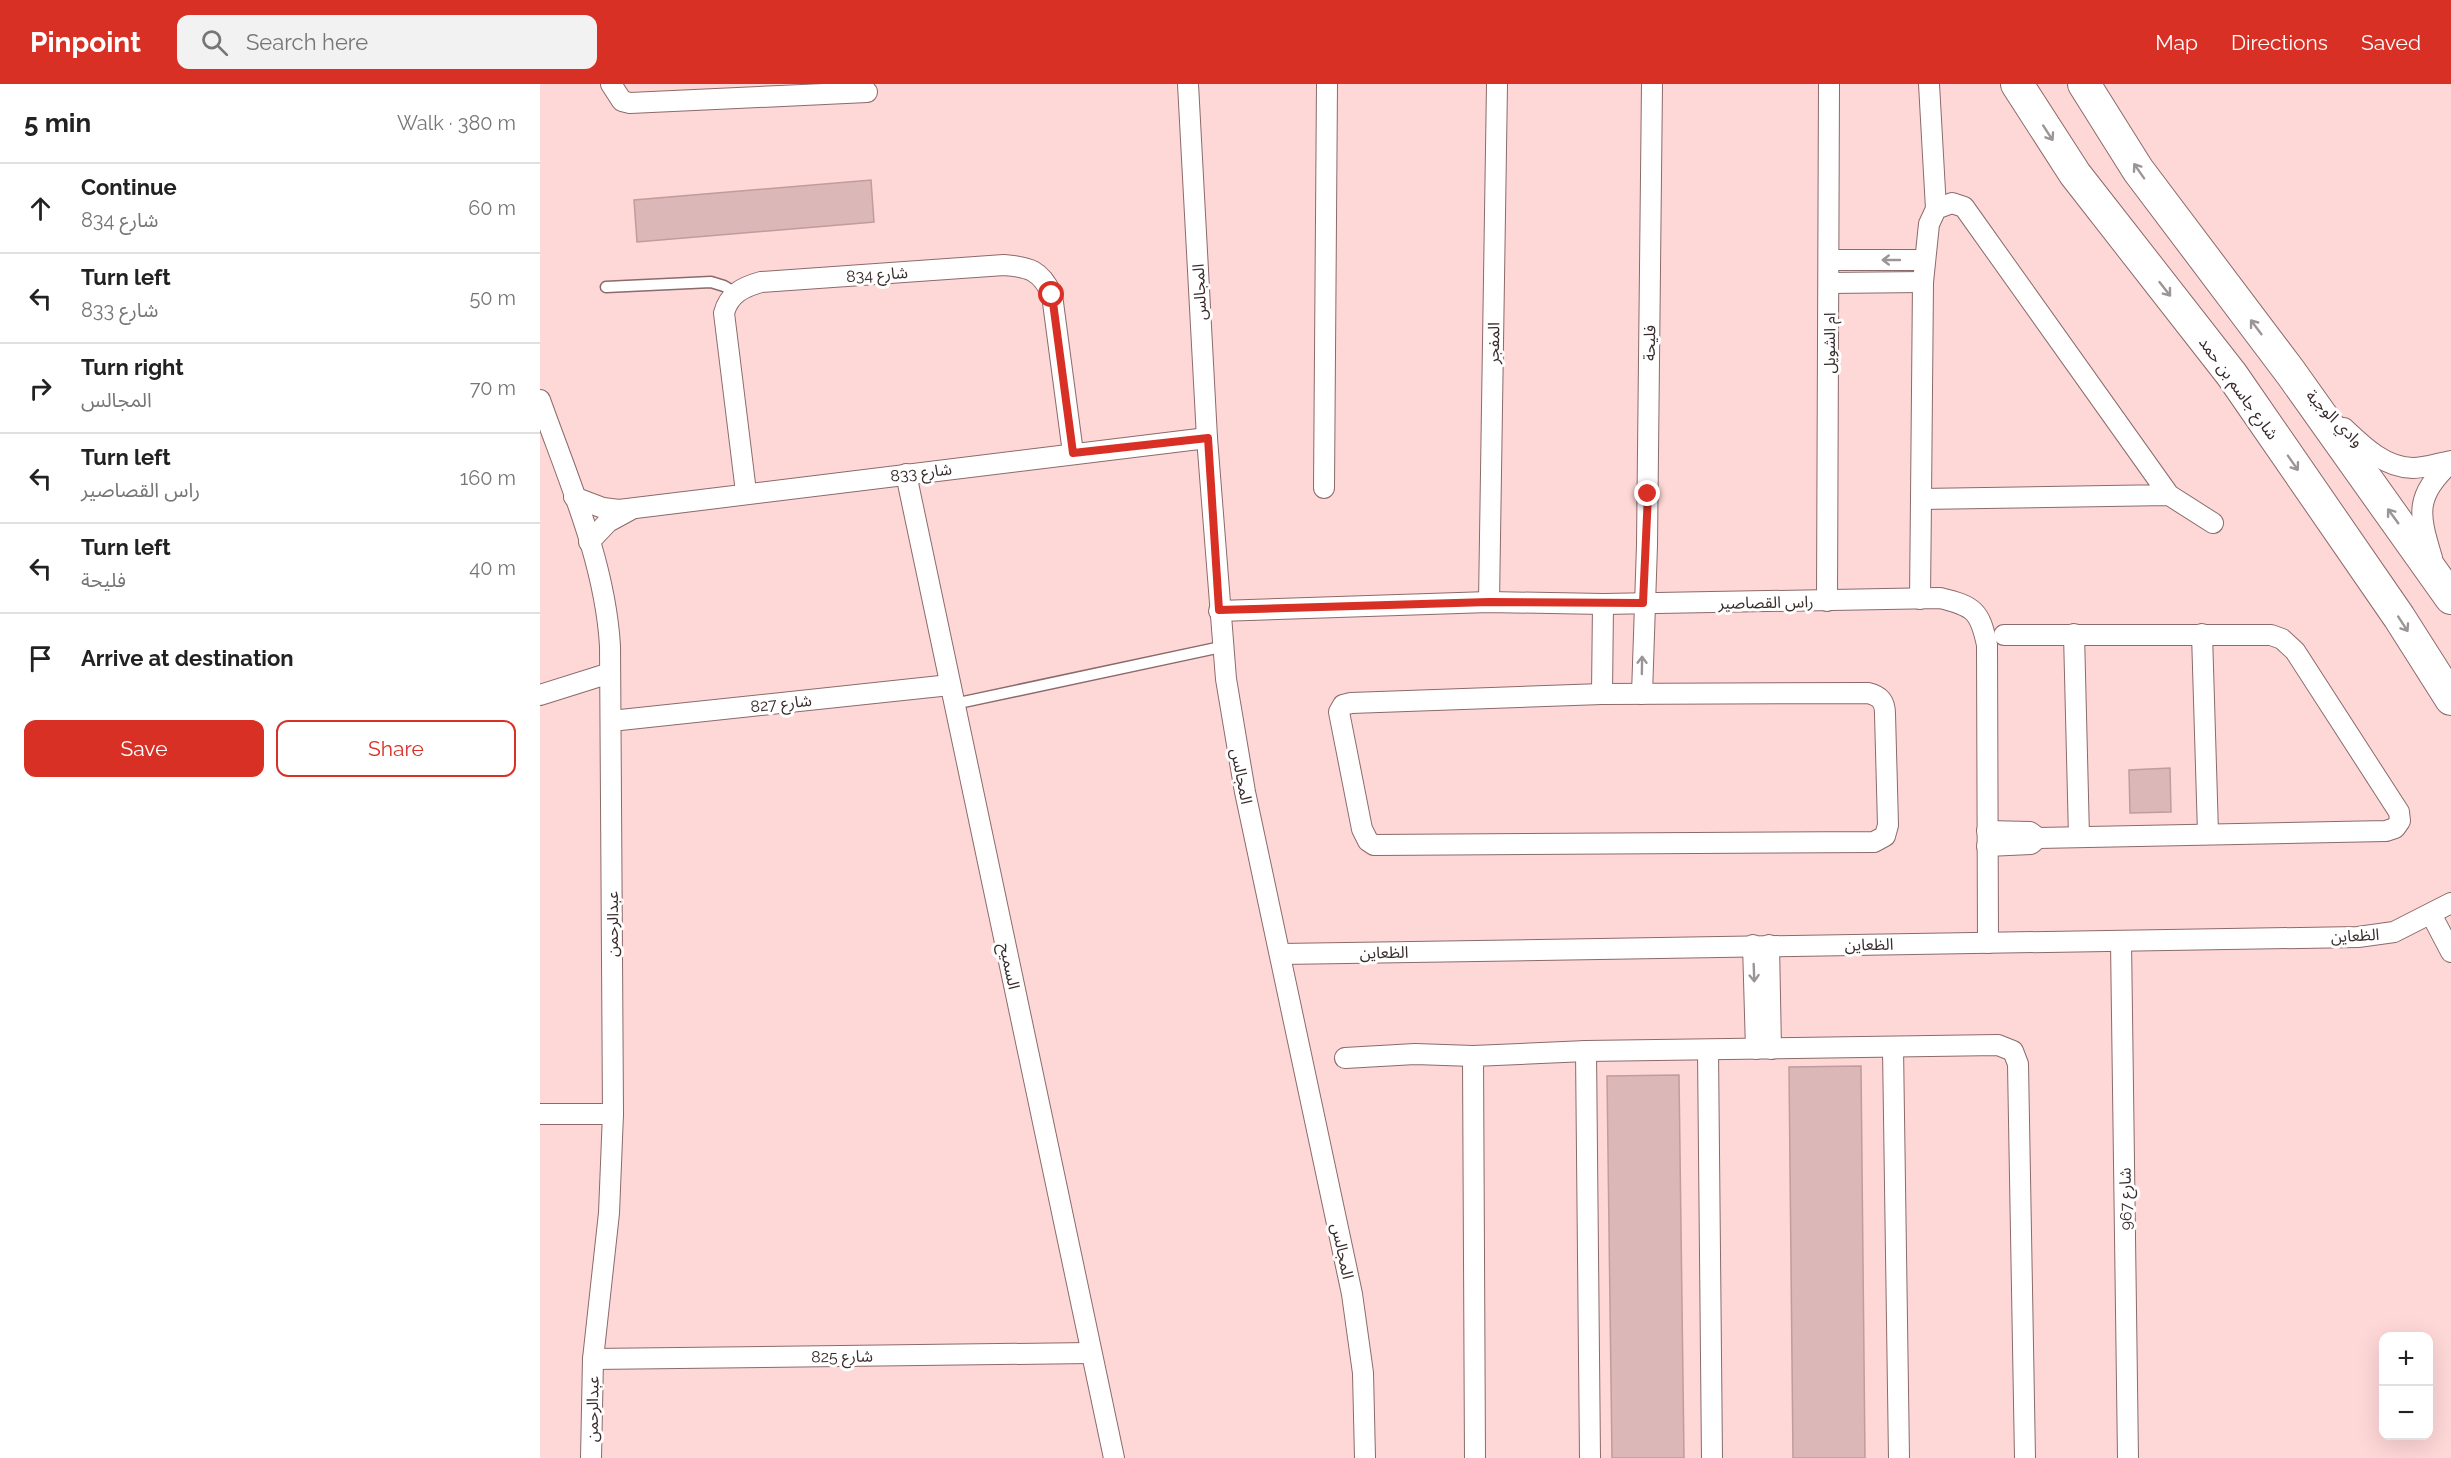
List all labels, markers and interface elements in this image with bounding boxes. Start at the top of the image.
search box [177,15,597,69]
text: Pinpoint [30,26,141,59]
icon: search [198,26,231,59]
text: Search here [246,29,368,55]
text: Map [2155,30,2198,55]
text: Directions [2231,30,2328,55]
text: Saved [2361,30,2421,55]
text: 5 min [24,108,91,138]
text: Walk · 380 m [397,111,516,135]
one-way arrow [2043,124,2055,141]
one-way arrow [2133,163,2145,180]
text: Continue [81,174,177,200]
icon: ahead [24,192,57,225]
text: 60 m [468,196,516,220]
text: شارع 834 [81,208,159,232]
one-way arrow [1881,254,1901,266]
street label: شارع 834 [845,263,909,289]
street label: المجالس [1189,263,1210,321]
text: Turn left [81,264,171,290]
route start [1038,281,1064,307]
one-way arrow [2159,281,2171,297]
icon: left [24,282,57,315]
text: 50 m [469,286,516,310]
text: شارع 833 [81,298,158,322]
street label: ام الشويل [1820,312,1842,374]
one-way arrow [2250,319,2262,335]
street label: المفجر [1484,322,1503,365]
street label: فليحة [1640,325,1659,361]
street label: شارع جاسم بن حمد [2193,333,2282,445]
text: Turn right [81,354,184,380]
icon: right [24,372,57,405]
text: 70 m [470,376,516,400]
street label: وادي الوجبة [2300,386,2367,453]
text: المجالس [81,388,152,412]
text: Turn left [81,444,171,470]
one-way arrow [2287,455,2299,471]
street label: شارع 833 [889,459,953,489]
icon: left [24,462,57,495]
text: 160 m [460,466,516,490]
text: راس القصاصير [81,478,200,502]
route end [1634,480,1660,506]
one-way arrow [2387,509,2399,525]
text: Turn left [81,534,171,560]
icon: left [24,552,57,585]
text: 40 m [469,556,516,580]
text: فليحة [81,568,126,592]
street label: راس القصاصير [1717,592,1814,613]
one-way arrow [2398,615,2410,632]
icon: arrive [24,642,57,675]
text: Arrive at destination [81,645,294,671]
one-way arrow [1636,656,1648,675]
street label: شارع 827 [749,691,813,719]
button: Save [24,720,264,777]
button: Share [276,720,516,777]
street label: المجالس [1227,747,1256,806]
street label: عبدالرحمن [603,891,622,957]
street label: الظعاين [2330,925,2380,946]
street label: الظعاين [1844,935,1894,954]
street label: السميح [992,941,1024,992]
street label: الظعاين [1359,943,1409,962]
one-way arrow [1748,962,1760,982]
street label: شارع 967 [2115,1167,2139,1231]
street label: المجالس [1327,1221,1358,1281]
map controls [2379,1332,2433,1440]
button: + [2379,1332,2433,1386]
street label: شارع 825 [811,1346,873,1370]
street label: عبدالرحمن [582,1376,603,1442]
button: − [2379,1386,2433,1440]

